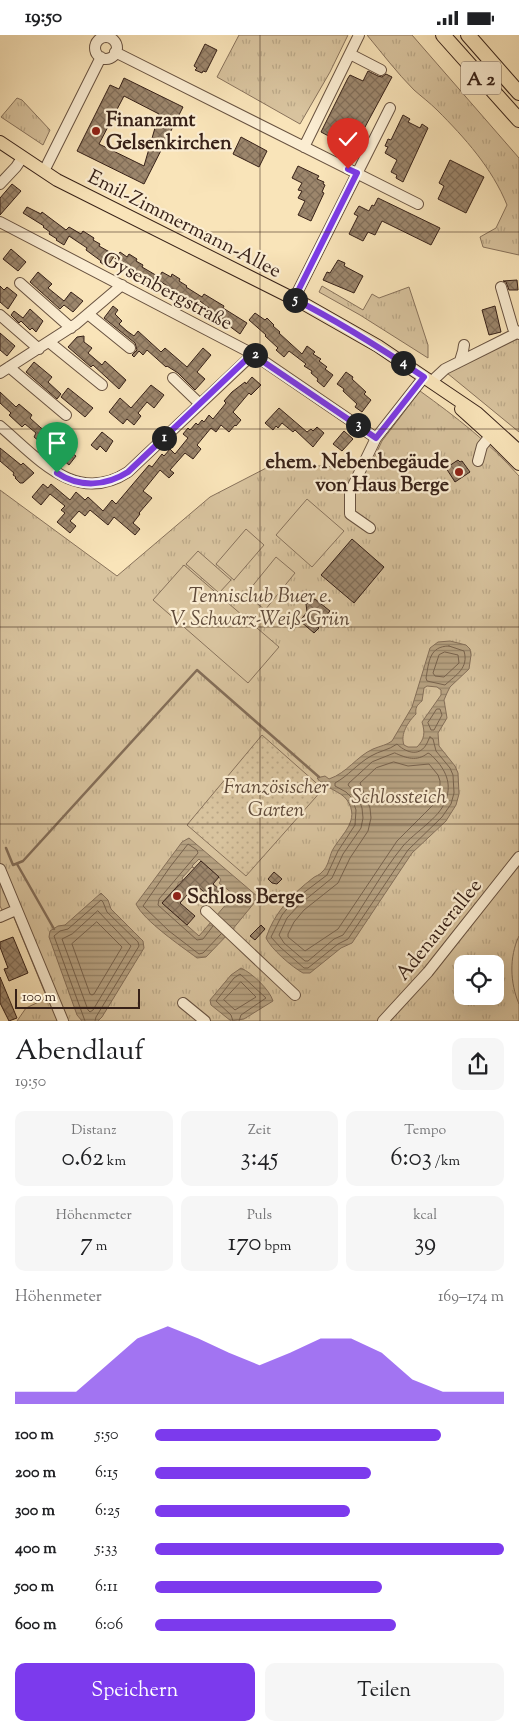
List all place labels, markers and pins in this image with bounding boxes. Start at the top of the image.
place label: Finanzamt Gelsenkirchen [106,107,232,159]
pin [327,118,369,169]
marker: Finanzamt Gelsenkirchen [90,125,102,137]
pin: 5 [282,287,308,313]
pin: 2 [242,343,268,367]
pin: 4 [390,351,416,375]
pin: 3 [346,413,370,437]
pin [36,422,78,473]
pin: 1 [152,425,176,451]
place label: ehem. Nebenbegäude von Haus Berge [266,449,449,501]
marker: ehem. Nebenbegäude von Haus Berge [453,466,465,478]
place label: Schloss Berge [187,884,304,913]
marker: Schloss Berge [171,890,183,902]

